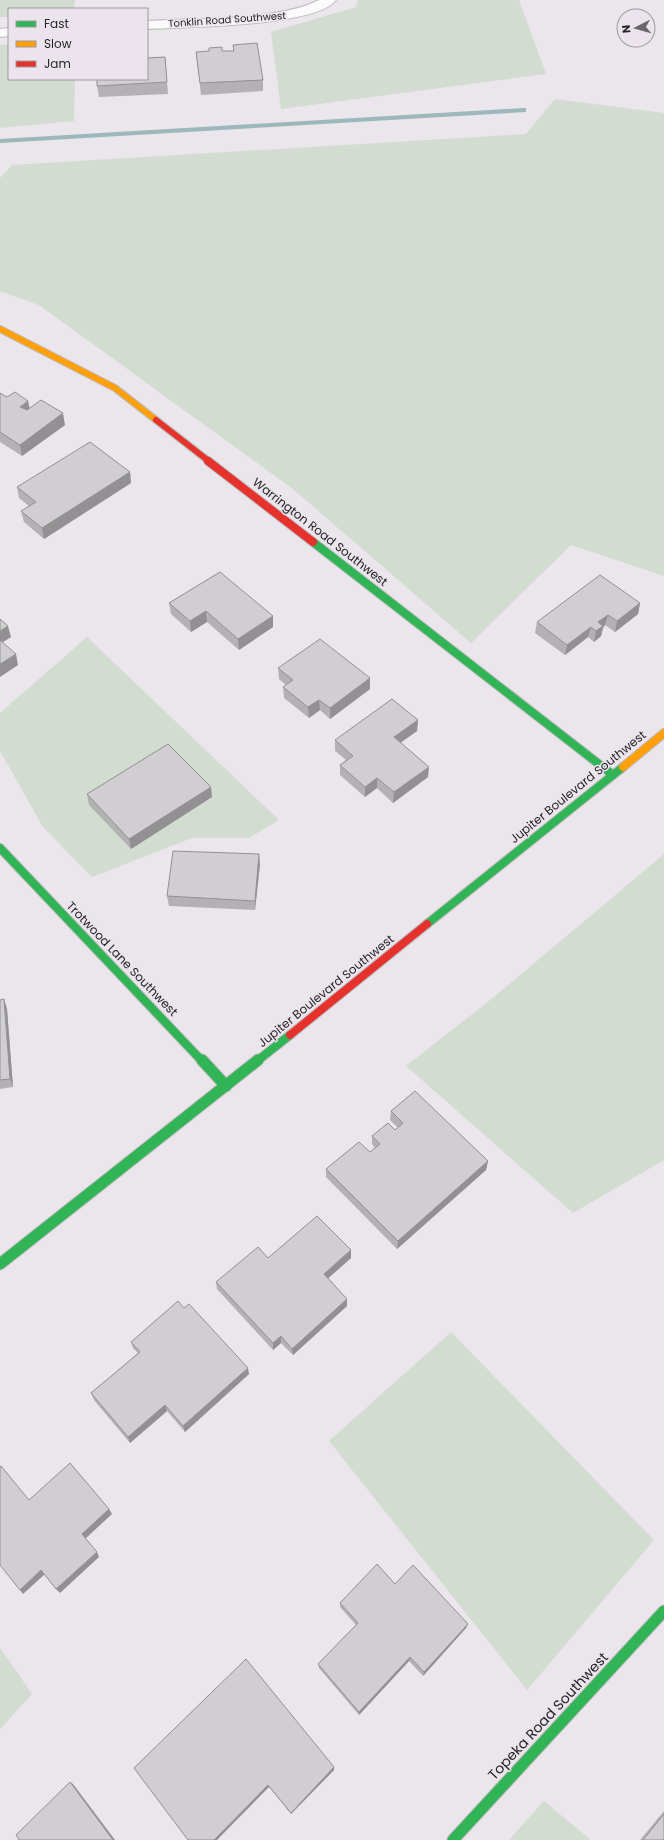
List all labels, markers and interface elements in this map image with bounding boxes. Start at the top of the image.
legend [8,8,148,80]
street label: Tonklin Road Southwest [168,8,287,31]
north arrow [616,8,656,48]
text: Fast [44,15,69,32]
text: N [618,24,634,34]
text: Slow [44,35,72,52]
text: Jam [44,55,71,72]
street label: Warrington Road Southwest [249,473,391,590]
street label: Jupiter Boulevard Southwest [506,726,649,847]
street label: Trotwood Lane Southwest [63,898,182,1020]
street label: Jupiter Boulevard Southwest [254,930,397,1051]
street label: Topeka Road Southwest [483,1648,613,1784]

